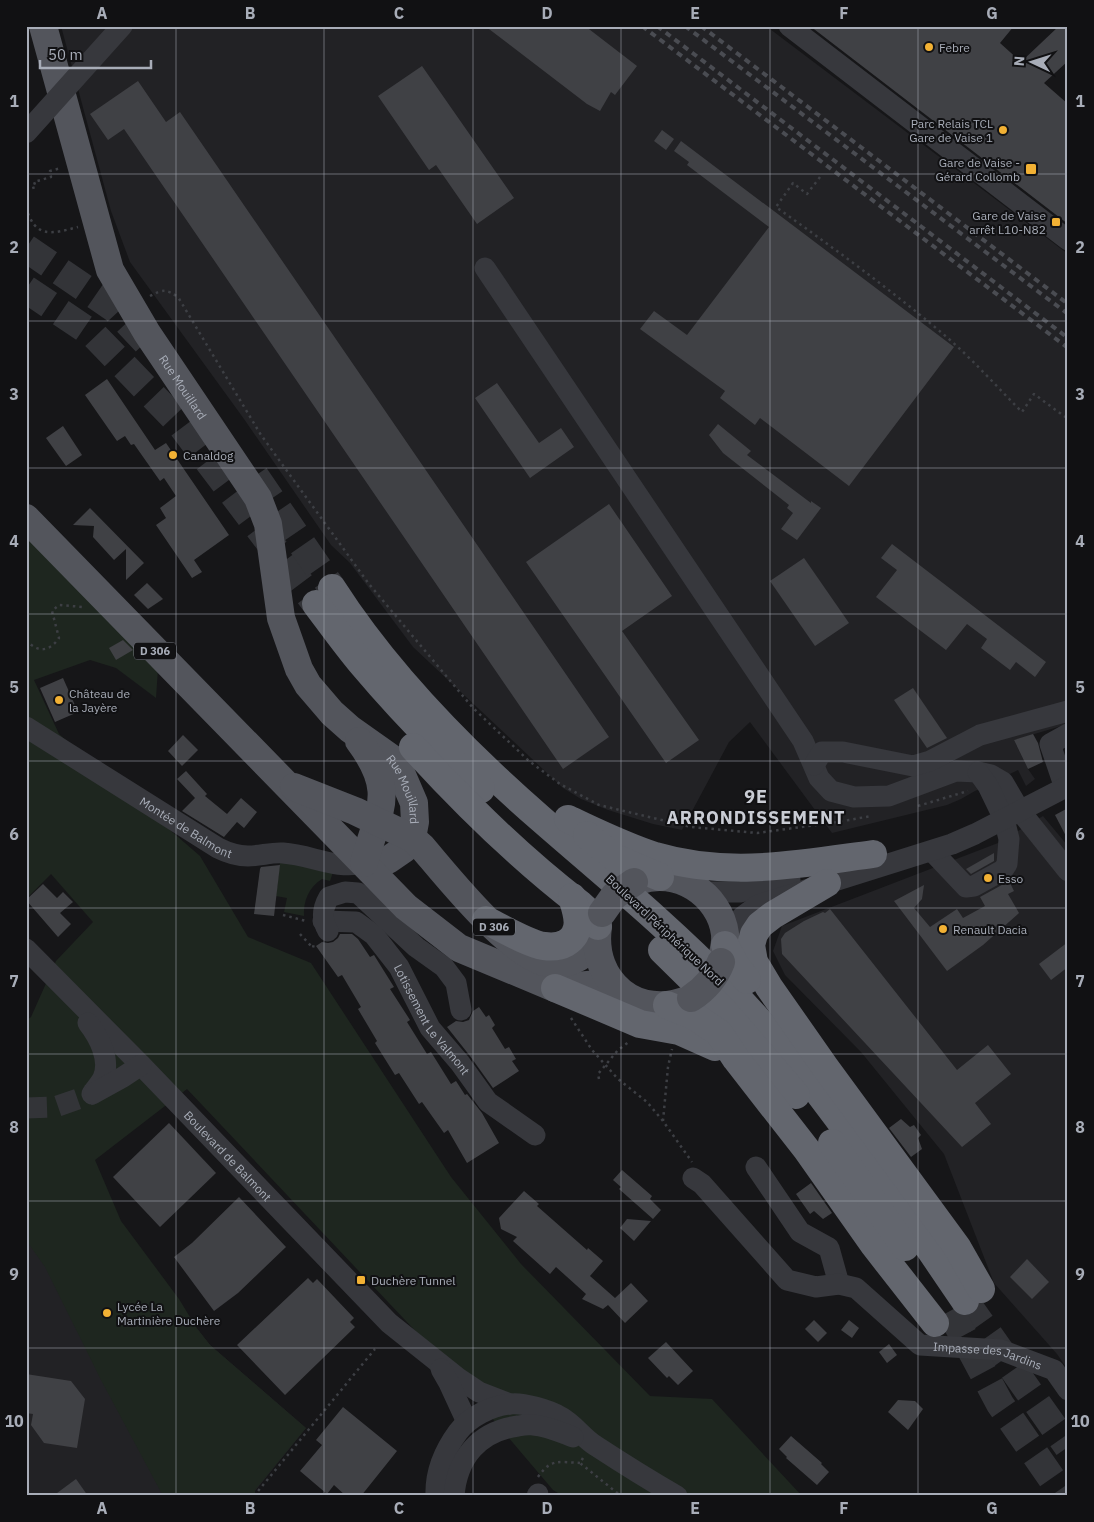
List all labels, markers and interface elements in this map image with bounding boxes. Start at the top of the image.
text: A [97,3,108,23]
text: B [245,3,256,23]
text: C [394,3,404,23]
text: D [541,3,553,23]
text: E [690,3,700,23]
text: F [839,3,849,23]
text: G [986,3,998,23]
scale bar [40,38,151,70]
north arrow [1006,38,1056,88]
place label: Febre [939,40,970,55]
marker: Febre [923,41,935,53]
text: 50 m [48,45,83,64]
text: N [1010,55,1028,67]
text: 1 [9,91,19,111]
text: 1 [1075,91,1085,111]
place label: Parc Relais TCL Gare de Vaise 1 [909,116,993,145]
marker: Parc Relais TCL Gare de Vaise 1 [997,124,1009,136]
place label: Gare de Vaise - Gérard Collomb [935,155,1020,184]
marker: Gare de Vaise - Gérard Collomb [1024,162,1038,176]
place label: Gare de Vaise arrêt L10-N82 [969,208,1046,237]
marker: Gare de Vaise arrêt L10-N82 [1050,216,1062,228]
text: 2 [9,237,19,257]
text: 2 [1075,237,1085,257]
street label: Rue Mouillard [156,352,210,422]
text: 3 [9,384,19,404]
text: 3 [1075,384,1085,404]
place label: Canaldog [183,448,234,463]
marker: Canaldog [167,449,179,461]
text: 4 [9,531,19,551]
text: 4 [1075,531,1085,551]
road number: D 306 [134,642,176,659]
text: 5 [9,677,19,697]
text: 5 [1075,677,1085,697]
place label: Château de la Jayère [69,686,130,715]
marker: Château de la Jayère [53,694,65,706]
street label: Rue Mouillard [384,751,423,824]
district label: 9E ARRONDISSEMENT [667,785,845,829]
street label: Montée de Balmont [137,793,234,861]
text: 6 [9,824,19,844]
text: 6 [1075,824,1085,844]
street label: Boulevard Périphérique Nord [603,871,727,989]
place label: Esso [998,871,1024,886]
marker: Esso [982,872,994,884]
road number: D 306 [473,919,515,936]
place label: Renault Dacia [953,922,1028,937]
marker: Renault Dacia [937,923,949,935]
street label: Lotissement Le Valmont [391,961,473,1077]
text: 7 [9,971,19,991]
text: 7 [1075,971,1085,991]
street label: Boulevard de Balmont [181,1107,275,1204]
text: 8 [9,1117,19,1137]
text: 8 [1075,1117,1085,1137]
text: 9 [9,1264,19,1284]
text: 9 [1075,1264,1085,1284]
place label: Duchère Tunnel [371,1273,456,1288]
marker: Duchère Tunnel [355,1274,367,1286]
place label: Lycée La Martinière Duchère [117,1299,221,1328]
marker: Lycée La Martinière Duchère [101,1307,113,1319]
street label: Impasse des Jardins [932,1338,1044,1372]
text: 10 [4,1411,24,1431]
text: 10 [1070,1411,1090,1431]
text: A [97,1498,108,1518]
text: B [245,1498,256,1518]
text: C [394,1498,404,1518]
text: D [541,1498,553,1518]
text: E [690,1498,700,1518]
text: F [839,1498,849,1518]
text: G [986,1498,998,1518]

